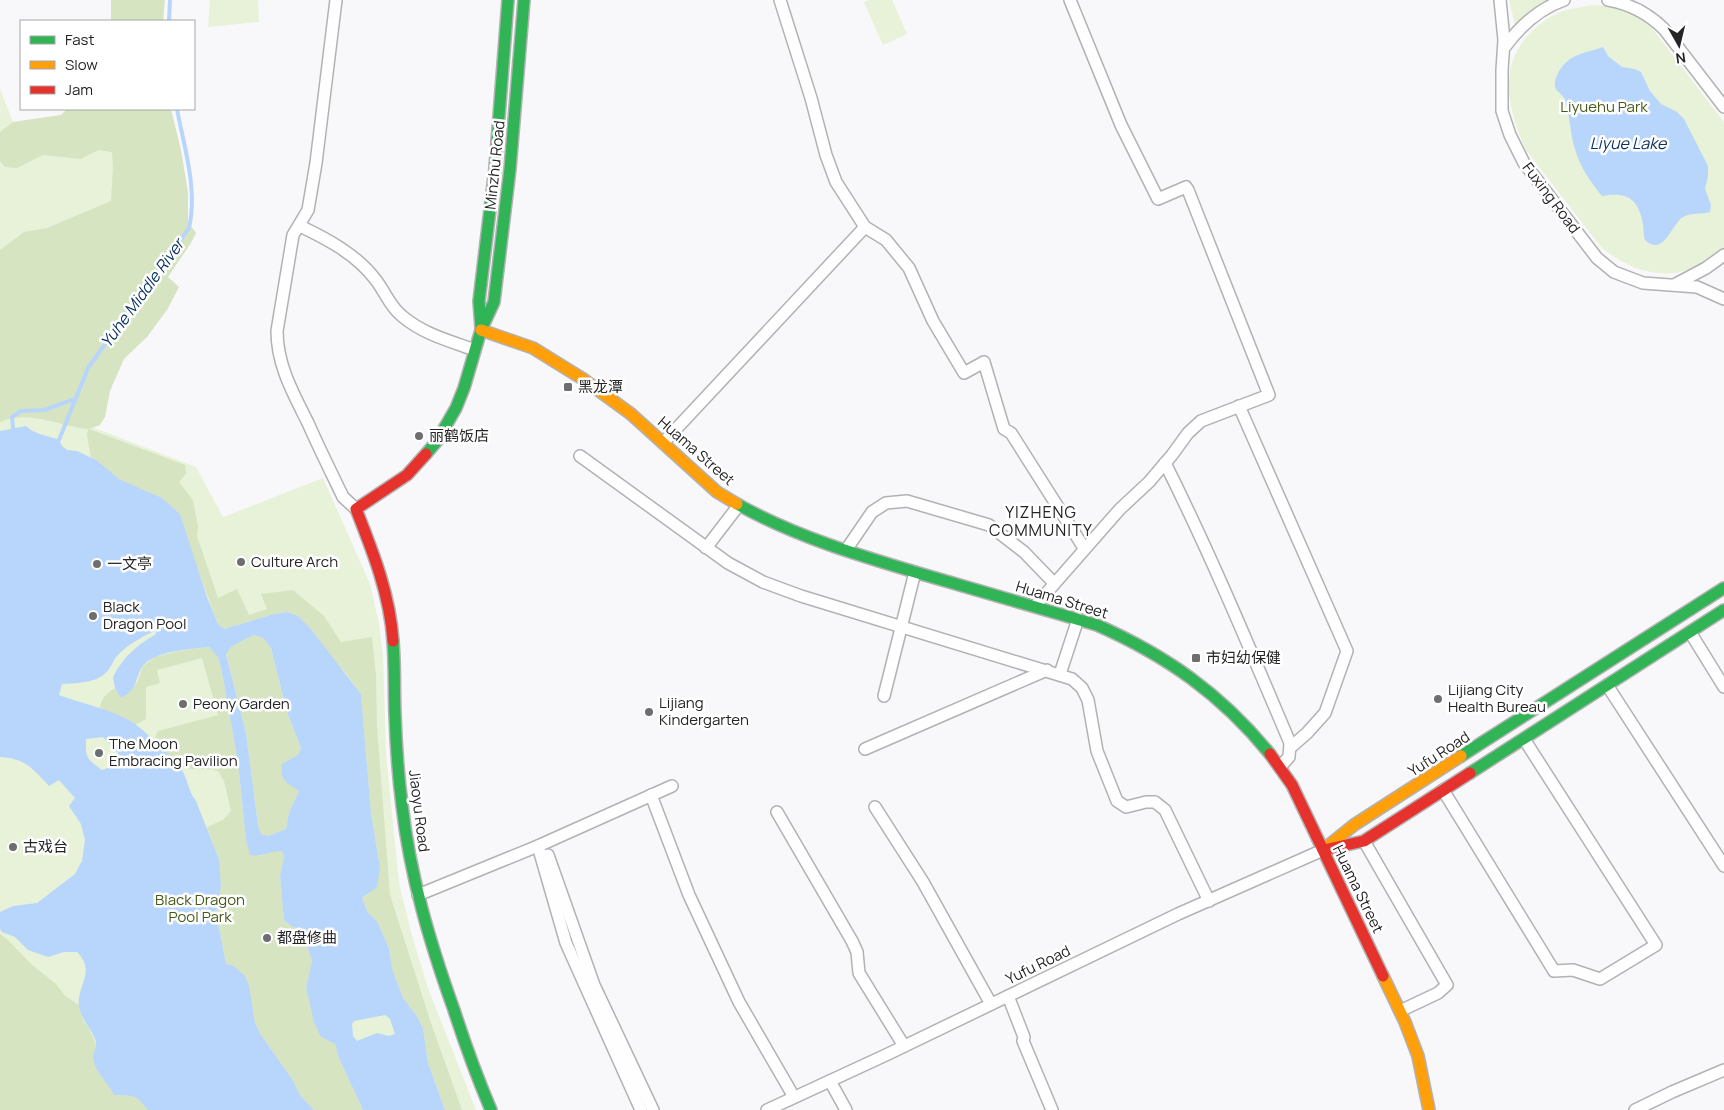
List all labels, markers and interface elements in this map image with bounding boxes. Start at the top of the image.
legend [20,20,195,110]
north arrow [1654,20,1704,70]
text: Fast [65,29,94,50]
text: N [1675,48,1687,68]
text: Slow [65,54,98,75]
text: Jam [65,79,93,100]
park label: Liyuehu Park [1560,96,1648,117]
street label: Minzhu Road [479,119,510,210]
water label: Liyue Lake [1590,132,1668,154]
street label: Fuxing Road [1518,158,1585,238]
water label: Yuhe Middle River [95,233,190,352]
place label: 黑龙潭 [578,376,623,397]
marker: 黑龙潭 [562,381,574,393]
street label: Huama Street [653,411,739,490]
place label: 丽鹤饭店 [429,425,489,446]
marker: 丽鹤饭店 [413,430,425,442]
district label: YIZHENG COMMUNITY [989,501,1093,541]
place label: Culture Arch [251,551,338,572]
place label: 一文亭 [107,553,152,574]
marker: Culture Arch [235,556,247,568]
marker: 一文亭 [91,558,103,570]
street label: Huama Street [1013,576,1111,624]
place label: Black Dragon Pool [103,596,186,634]
marker: Black Dragon Pool [87,610,99,622]
place label: 市妇幼保健 [1206,647,1281,668]
marker: 市妇幼保健 [1190,652,1202,664]
place label: Lijiang City Health Bureau [1448,679,1546,717]
place label: Lijiang Kindergarten [659,692,749,730]
place label: Peony Garden [193,693,290,714]
marker: Lijiang City Health Bureau [1432,693,1444,705]
marker: Peony Garden [177,698,189,710]
marker: Lijiang Kindergarten [643,706,655,718]
street label: Yufu Road [1404,726,1474,781]
place label: The Moon Embracing Pavilion [109,733,238,771]
marker: The Moon Embracing Pavilion [93,747,105,759]
street label: Jiaoyu Road [404,769,435,853]
place label: 古戏台 [23,836,68,857]
marker: 古戏台 [7,841,19,853]
street label: Huama Street [1328,841,1389,936]
park label: Black Dragon Pool Park [155,889,245,927]
place label: 都盘修曲 [277,927,337,948]
marker: 都盘修曲 [261,932,273,944]
street label: Yufu Road [1002,940,1074,989]

